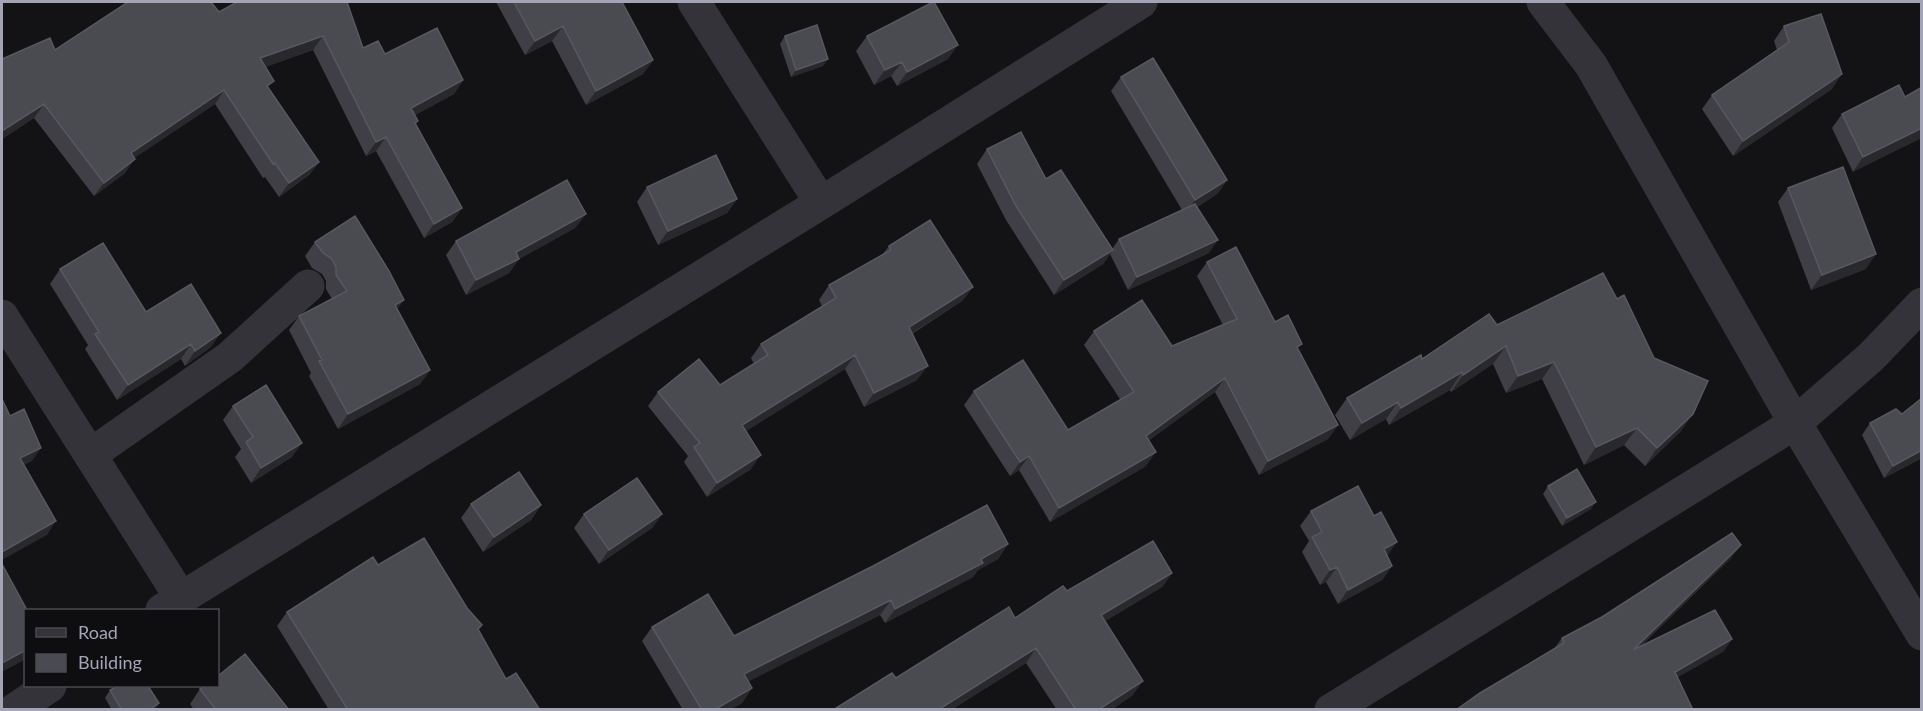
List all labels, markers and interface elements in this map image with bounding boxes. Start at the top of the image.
legend [24,609,219,687]
text: Road [78,621,118,643]
text: Building [78,651,142,673]

